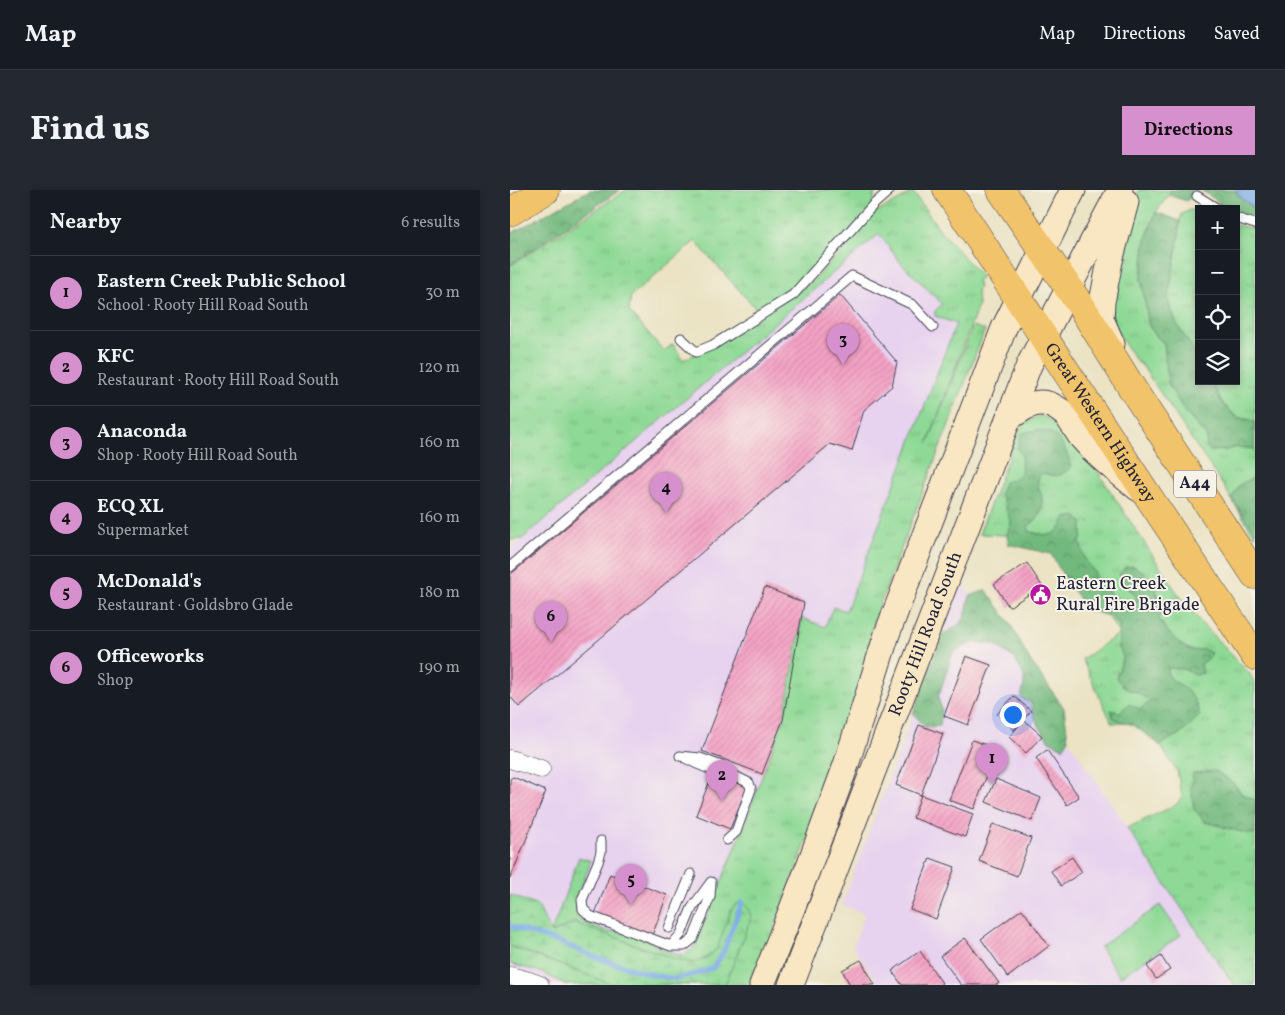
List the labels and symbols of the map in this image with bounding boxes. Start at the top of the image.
pin: 3 [827,324,859,365]
street label: Great Western Highway [1038,338,1162,508]
road number: A44 [1174,470,1216,498]
pin: 4 [650,472,682,513]
street label: Rooty Hill Road South [883,548,969,720]
place label: Eastern Creek Rural Fire Brigade [1056,572,1200,618]
public building icon: Eastern Creek Rural Fire Brigade [1028,582,1052,606]
pin: 6 [535,601,567,642]
your location [1000,702,1026,728]
pin: 1 [976,743,1008,784]
pin: 2 [706,760,738,801]
pin: 5 [615,864,647,905]

